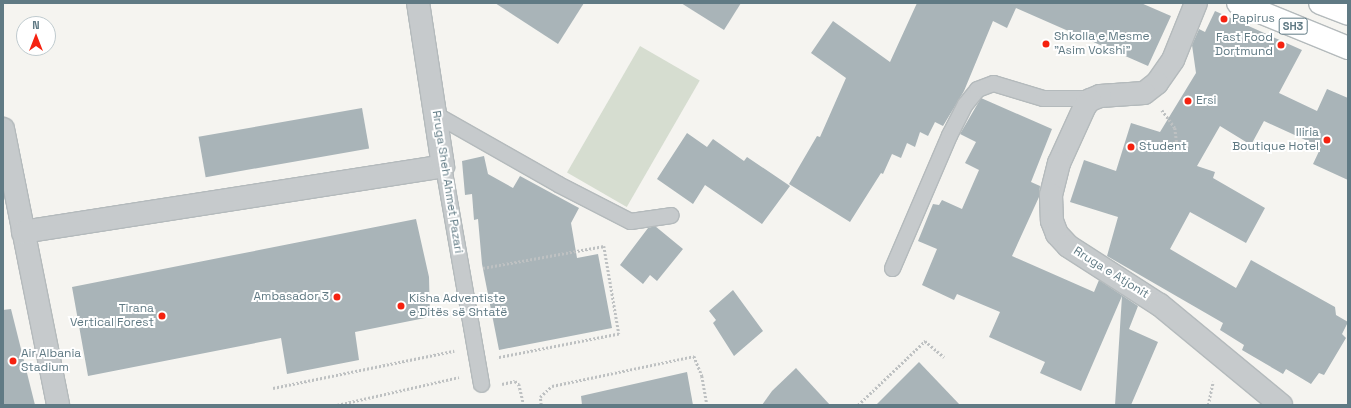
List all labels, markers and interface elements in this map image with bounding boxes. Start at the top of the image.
place label: Papirus [1232,12,1275,26]
marker: Papirus [1219,14,1229,24]
north arrow [16,16,56,56]
road number: SH3 [1278,17,1308,35]
text: N [32,18,40,32]
place label: Shkolla e Mesme "Asim Vokshi" [1054,30,1150,58]
place label: Fast Food Dortmund [1215,31,1273,59]
marker: Shkolla e Mesme "Asim Vokshi" [1041,39,1051,49]
marker: Fast Food Dortmund [1276,40,1286,50]
place label: Ersi [1196,94,1216,108]
marker: Ersi [1183,96,1193,106]
street label: Rruga Sheh Ahmet Pazari [429,109,465,255]
place label: Iliria Boutique Hotel [1232,126,1319,154]
marker: Iliria Boutique Hotel [1322,135,1332,145]
place label: Student [1139,140,1187,154]
marker: Student [1126,142,1136,152]
street label: Rruga e Atjonit [1071,244,1151,302]
place label: Ambasador 3 [254,290,329,304]
marker: Ambasador 3 [332,292,342,302]
place label: Kisha Adventiste e Ditës së Shtatë [409,292,507,320]
marker: Kisha Adventiste e Ditës së Shtatë [396,301,406,311]
place label: Tirana Vertical Forest [70,302,154,330]
marker: Tirana Vertical Forest [157,311,167,321]
place label: Air Albania Stadium [21,347,81,375]
marker: Air Albania Stadium [8,356,18,366]

